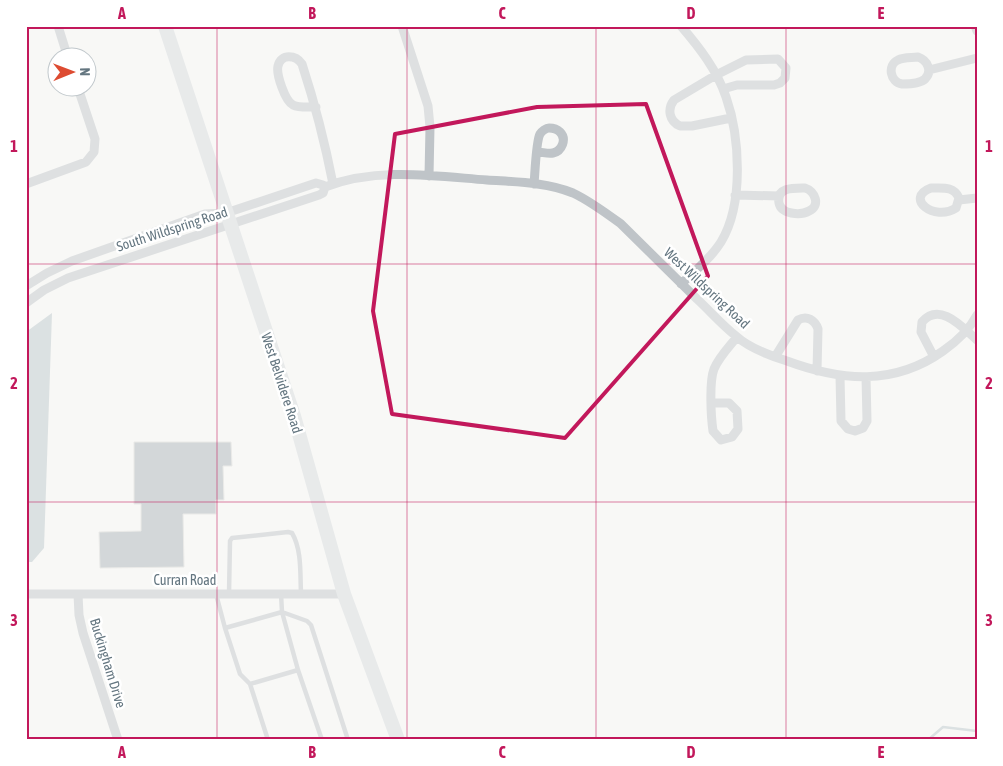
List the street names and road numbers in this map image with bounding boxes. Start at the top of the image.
street label: South Wildspring Road [114,203,230,255]
street label: West Wildspring Road [661,244,753,332]
street label: West Belvidere Road [258,331,306,435]
street label: Curran Road [154,572,217,588]
street label: Buckingham Drive [87,616,129,710]

